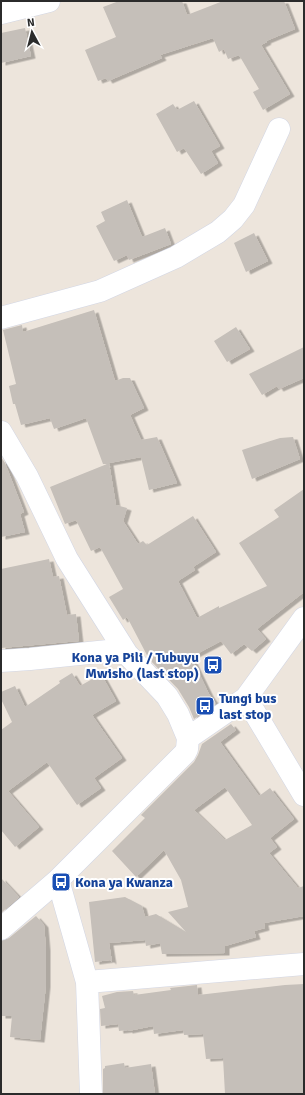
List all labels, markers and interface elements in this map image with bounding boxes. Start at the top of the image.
north arrow [12,12,52,52]
text: N [26,16,35,29]
place label: Kona ya Pili / Tubuyu Mwisho (last stop) [72,649,199,682]
bus stop icon: Kona ya Pili / Tubuyu Mwisho (last stop) [202,654,224,676]
place label: Tungi bus last stop [219,690,276,723]
bus stop icon: Tungi bus last stop [194,695,216,717]
bus stop icon: Kona ya Kwanza [50,871,72,893]
place label: Kona ya Kwanza [75,874,173,891]

